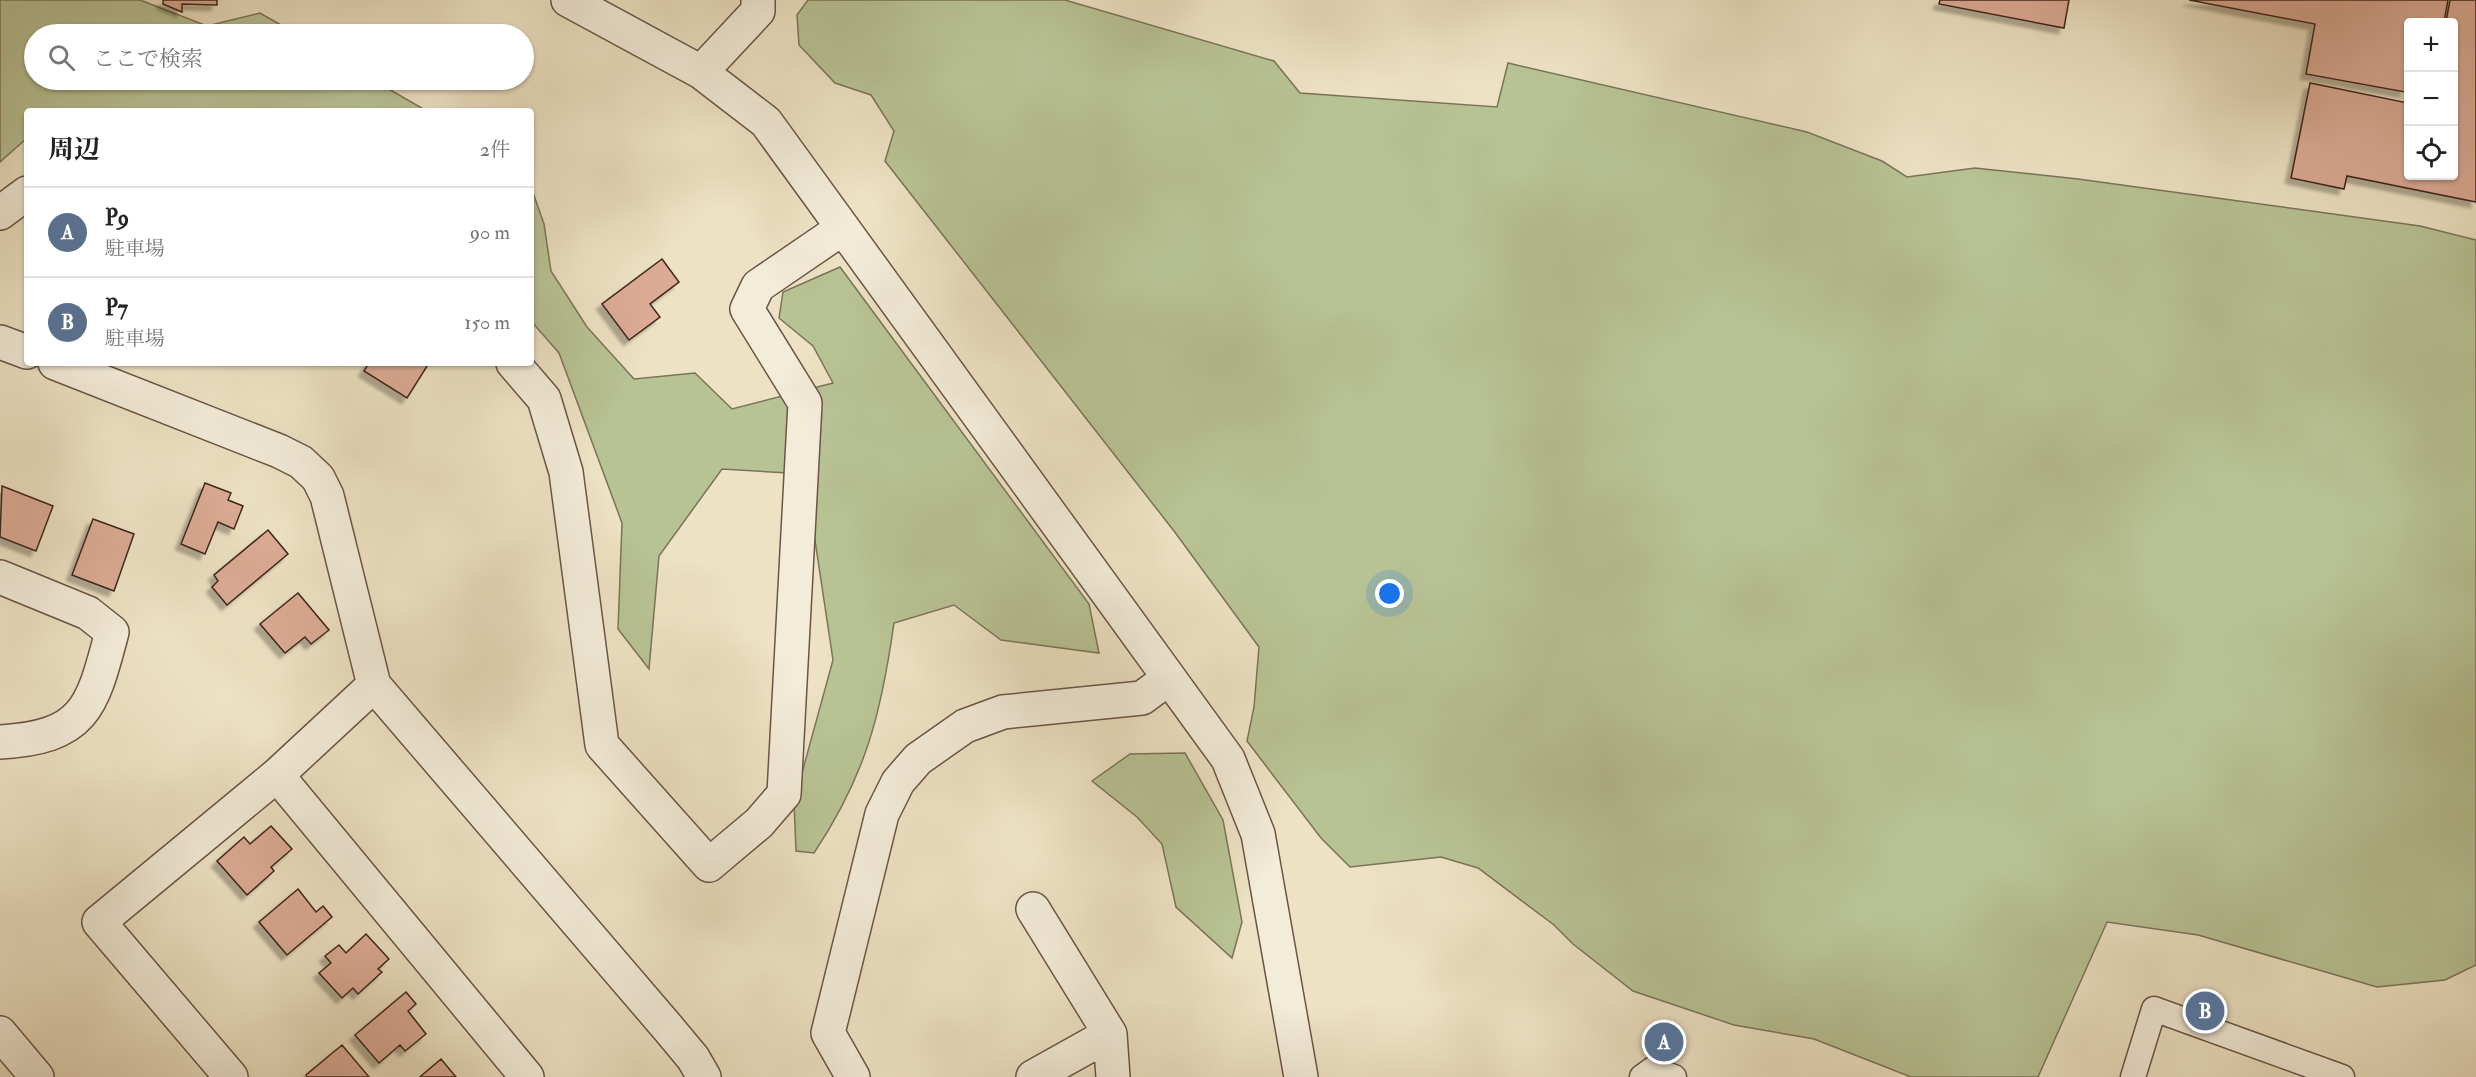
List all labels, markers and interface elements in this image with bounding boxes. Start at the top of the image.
map controls [2404,18,2458,180]
button: + [2404,18,2458,72]
search box [24,24,534,90]
icon: search [45,41,78,74]
text: ここで検索 [93,45,203,73]
button: − [2404,72,2458,126]
button: locate [2404,126,2458,180]
text: 周辺 [48,134,100,166]
text: 2件 [480,137,510,162]
text: P9 [105,204,129,232]
text: A [61,220,74,245]
text: 90 m [470,220,510,245]
text: 駐車場 [105,236,165,261]
text: P7 [105,294,128,322]
text: B [61,310,74,335]
text: 150 m [464,310,510,335]
text: 駐車場 [105,326,165,351]
your location [1375,579,1404,608]
pin: B [2186,988,2224,1034]
pin: A [1644,1020,1684,1064]

